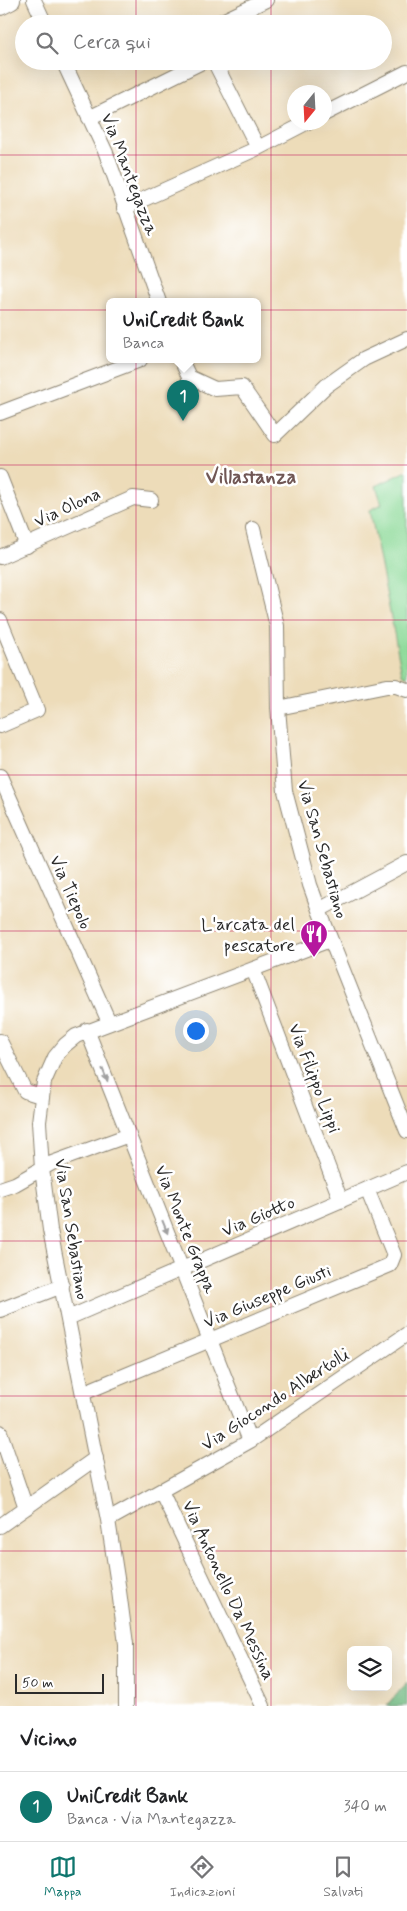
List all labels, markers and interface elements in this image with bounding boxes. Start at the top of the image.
search box [15,15,392,70]
icon: search [33,29,61,57]
text: Cerca qui [73,30,151,55]
north arrow [287,85,332,130]
street label: Via Mantegazza [95,110,163,239]
popup [106,298,261,363]
text: UniCredit Bank [123,308,244,333]
text: Banca [123,333,164,354]
pin: 1 [167,380,199,421]
district label: Villastanza [206,464,296,491]
street label: Via Olona [30,482,105,534]
street label: Via San Sebastiano [291,777,353,921]
street label: Via Tiepolo [43,852,97,933]
place label: L'arcata del pescatore [201,913,295,958]
restaurant icon: L'arcata del pescatore [299,919,329,958]
your location [183,1018,209,1044]
street label: Via Filippo Lippi [282,1020,346,1137]
one-way arrow [102,1068,110,1083]
street label: Via San Sebastiano [48,1157,94,1302]
street label: Via Monte Grappa [148,1162,222,1297]
street label: Via Giotto [218,1191,299,1243]
one-way arrow [162,1219,169,1234]
street label: Via Giuseppe Giusti [200,1259,335,1335]
street label: Via Giocondo Albertolli [197,1343,354,1457]
street label: Via Antonello Da Messina [176,1497,280,1684]
map controls [347,1646,392,1691]
button: layers [347,1646,392,1691]
scale bar [15,1671,104,1694]
text: 50 m [22,1674,53,1692]
text: Vicino [20,1725,77,1753]
text: UniCredit Bank [67,1784,188,1809]
text: 1 [32,1796,40,1817]
text: 340 m [343,1796,387,1817]
text: Banca · Via Mantegazza [67,1809,236,1830]
tab: Mappa [44,1853,81,1901]
tab: Indicazioni [170,1853,235,1901]
tab: Salvati [323,1853,363,1901]

